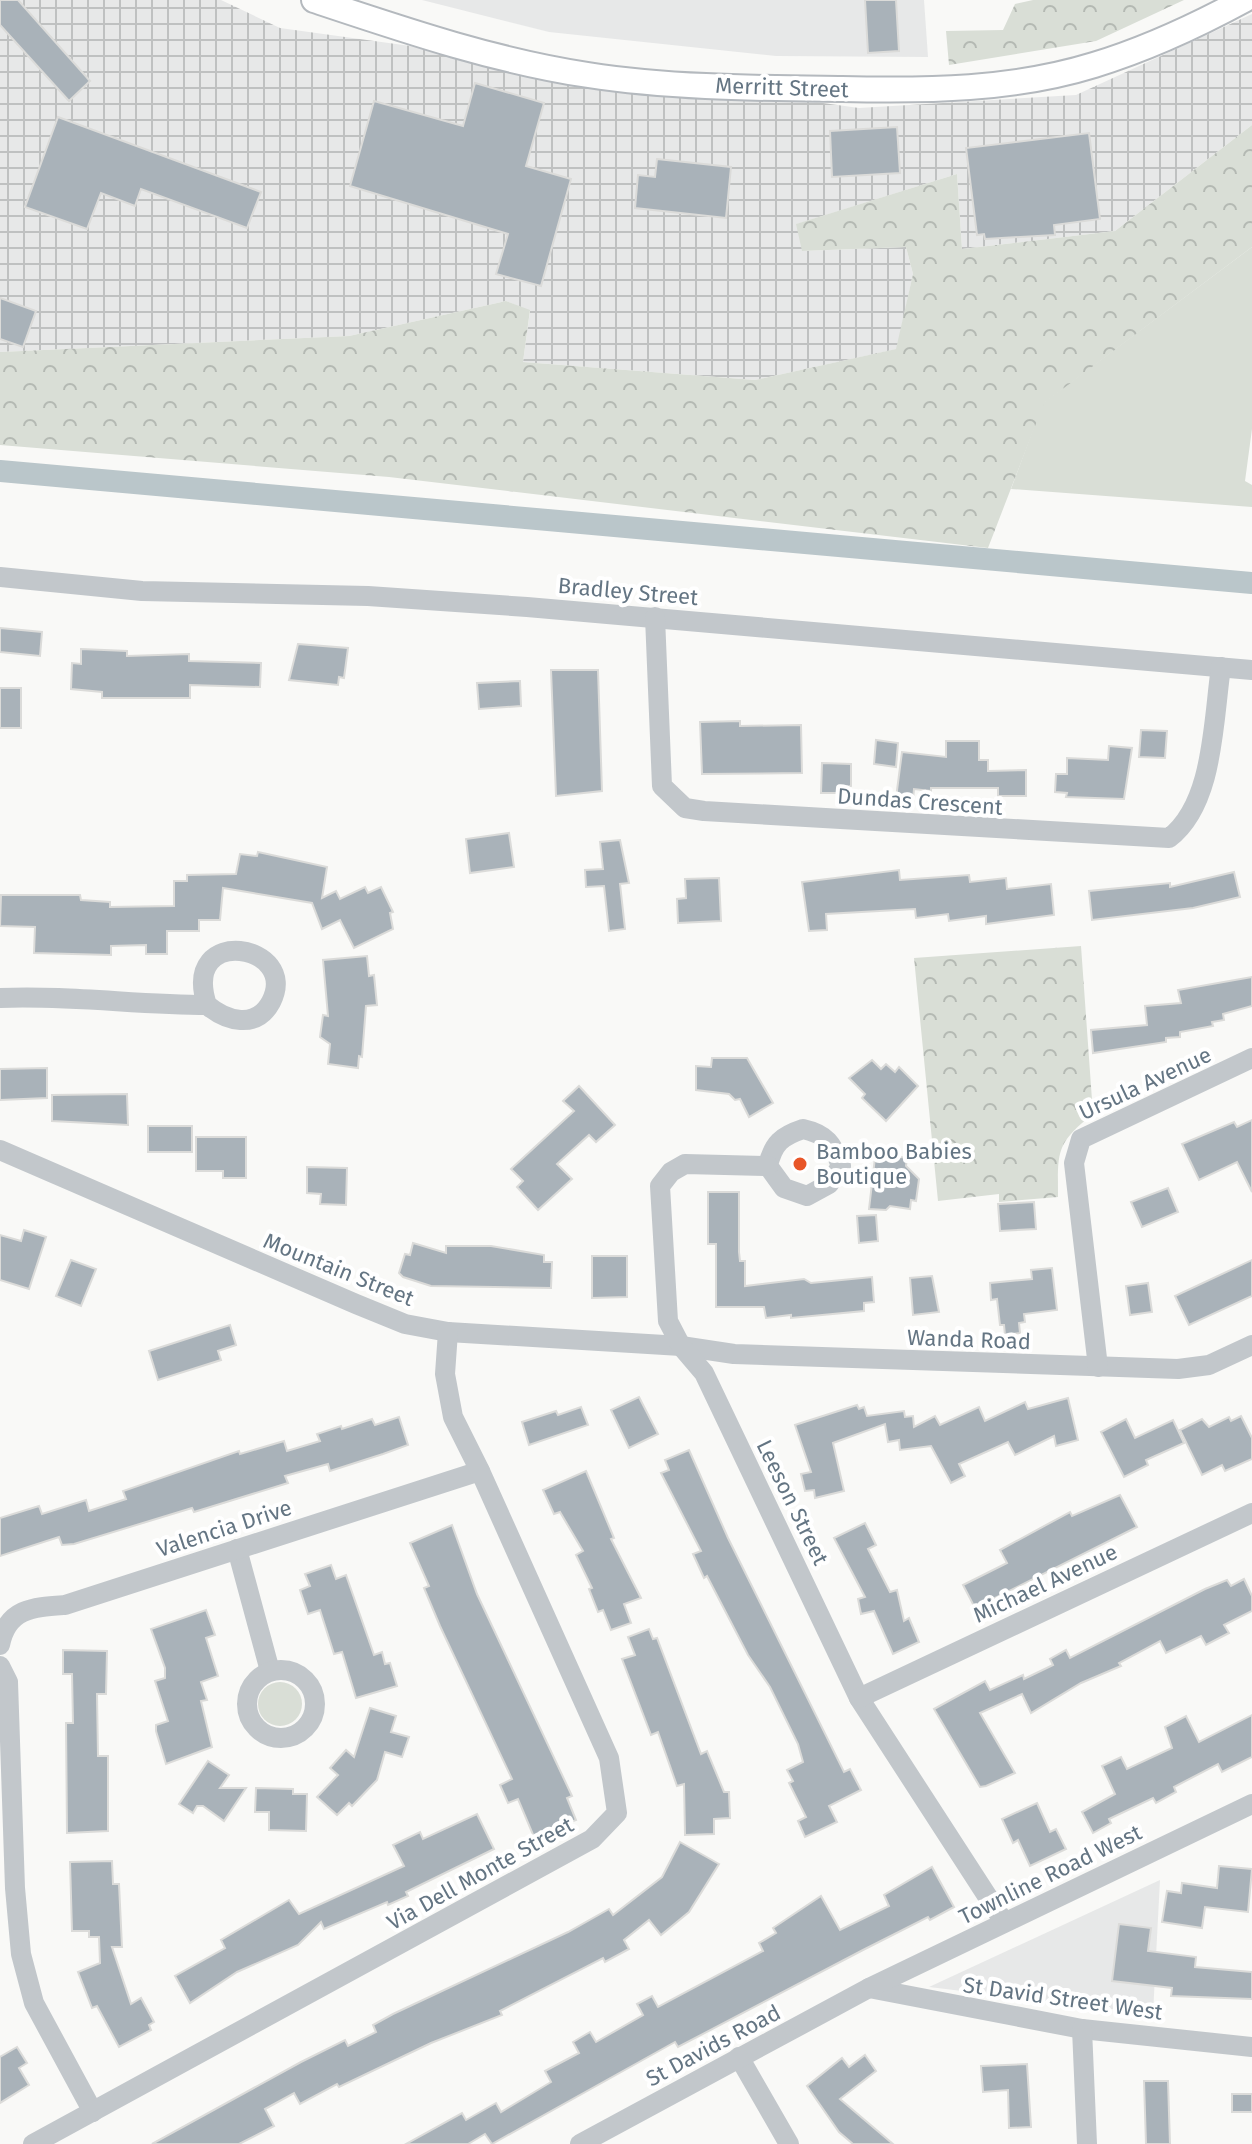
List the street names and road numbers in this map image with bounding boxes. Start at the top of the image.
street label: Merritt Street [715,72,849,103]
street label: Bradley Street [557,572,699,611]
street label: Dundas Crescent [836,782,1004,821]
street label: Ursula Avenue [1075,1041,1216,1126]
street label: Mountain Street [260,1227,418,1312]
street label: Wanda Road [907,1324,1031,1355]
street label: Leeson Street [751,1435,834,1569]
street label: Valencia Drive [153,1494,295,1563]
street label: Michael Avenue [969,1538,1122,1629]
street label: Via Dell Monte Street [382,1811,578,1936]
street label: Townline Road West [955,1819,1146,1930]
street label: St David Street West [962,1971,1164,2026]
street label: St Davids Road [641,1999,785,2092]

